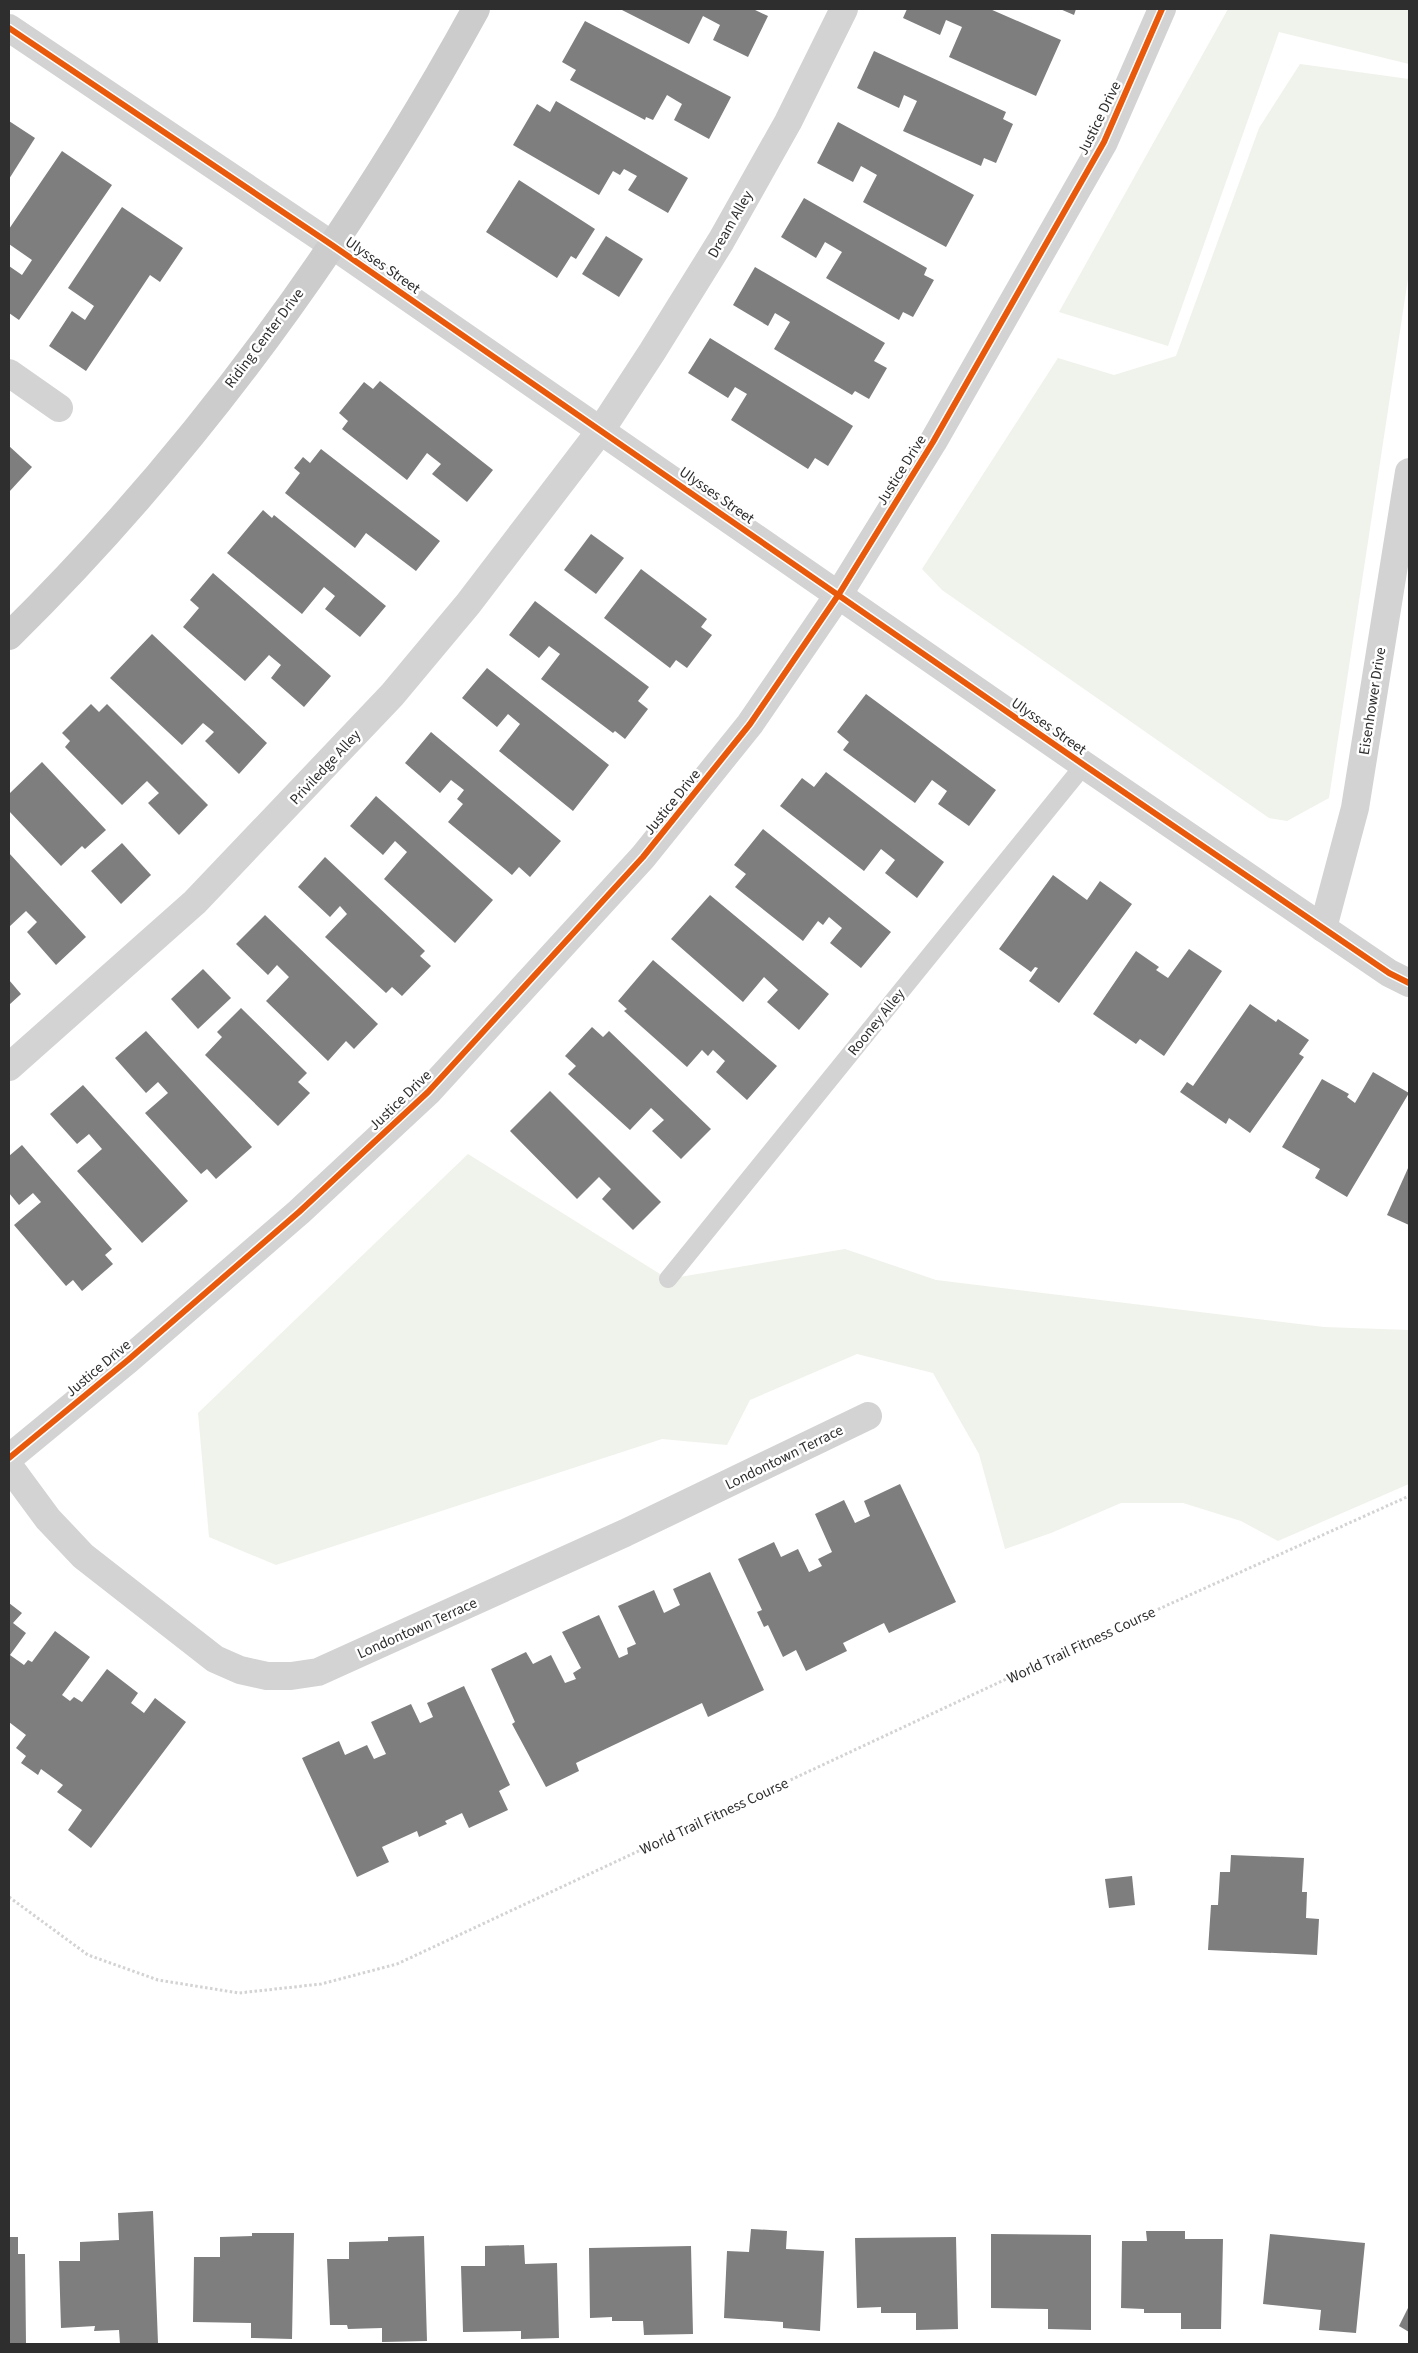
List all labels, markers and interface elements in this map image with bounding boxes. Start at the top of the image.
street label: Justice Drive [1073,78,1126,159]
street label: Dream Alley [703,187,758,262]
street label: Ulysses Street [341,232,425,299]
street label: Riding Center Drive [220,284,309,393]
street label: Justice Drive [871,431,931,510]
street label: Ulysses Street [675,462,759,529]
street label: Eisenhower Drive [1354,646,1391,756]
street label: Ulysses Street [1007,693,1091,760]
street label: Priviledge Alley [285,725,366,810]
street label: Justice Drive [639,765,706,840]
street label: Rooney Alley [843,984,910,1060]
street label: Justice Drive [364,1065,436,1136]
street label: Justice Drive [61,1335,136,1402]
street label: Londontown Terrace [722,1420,847,1495]
street label: Londontown Terrace [354,1593,480,1664]
street label: World Trail Fitness Course [1004,1602,1159,1689]
street label: World Trail Fitness Course [637,1773,792,1860]

